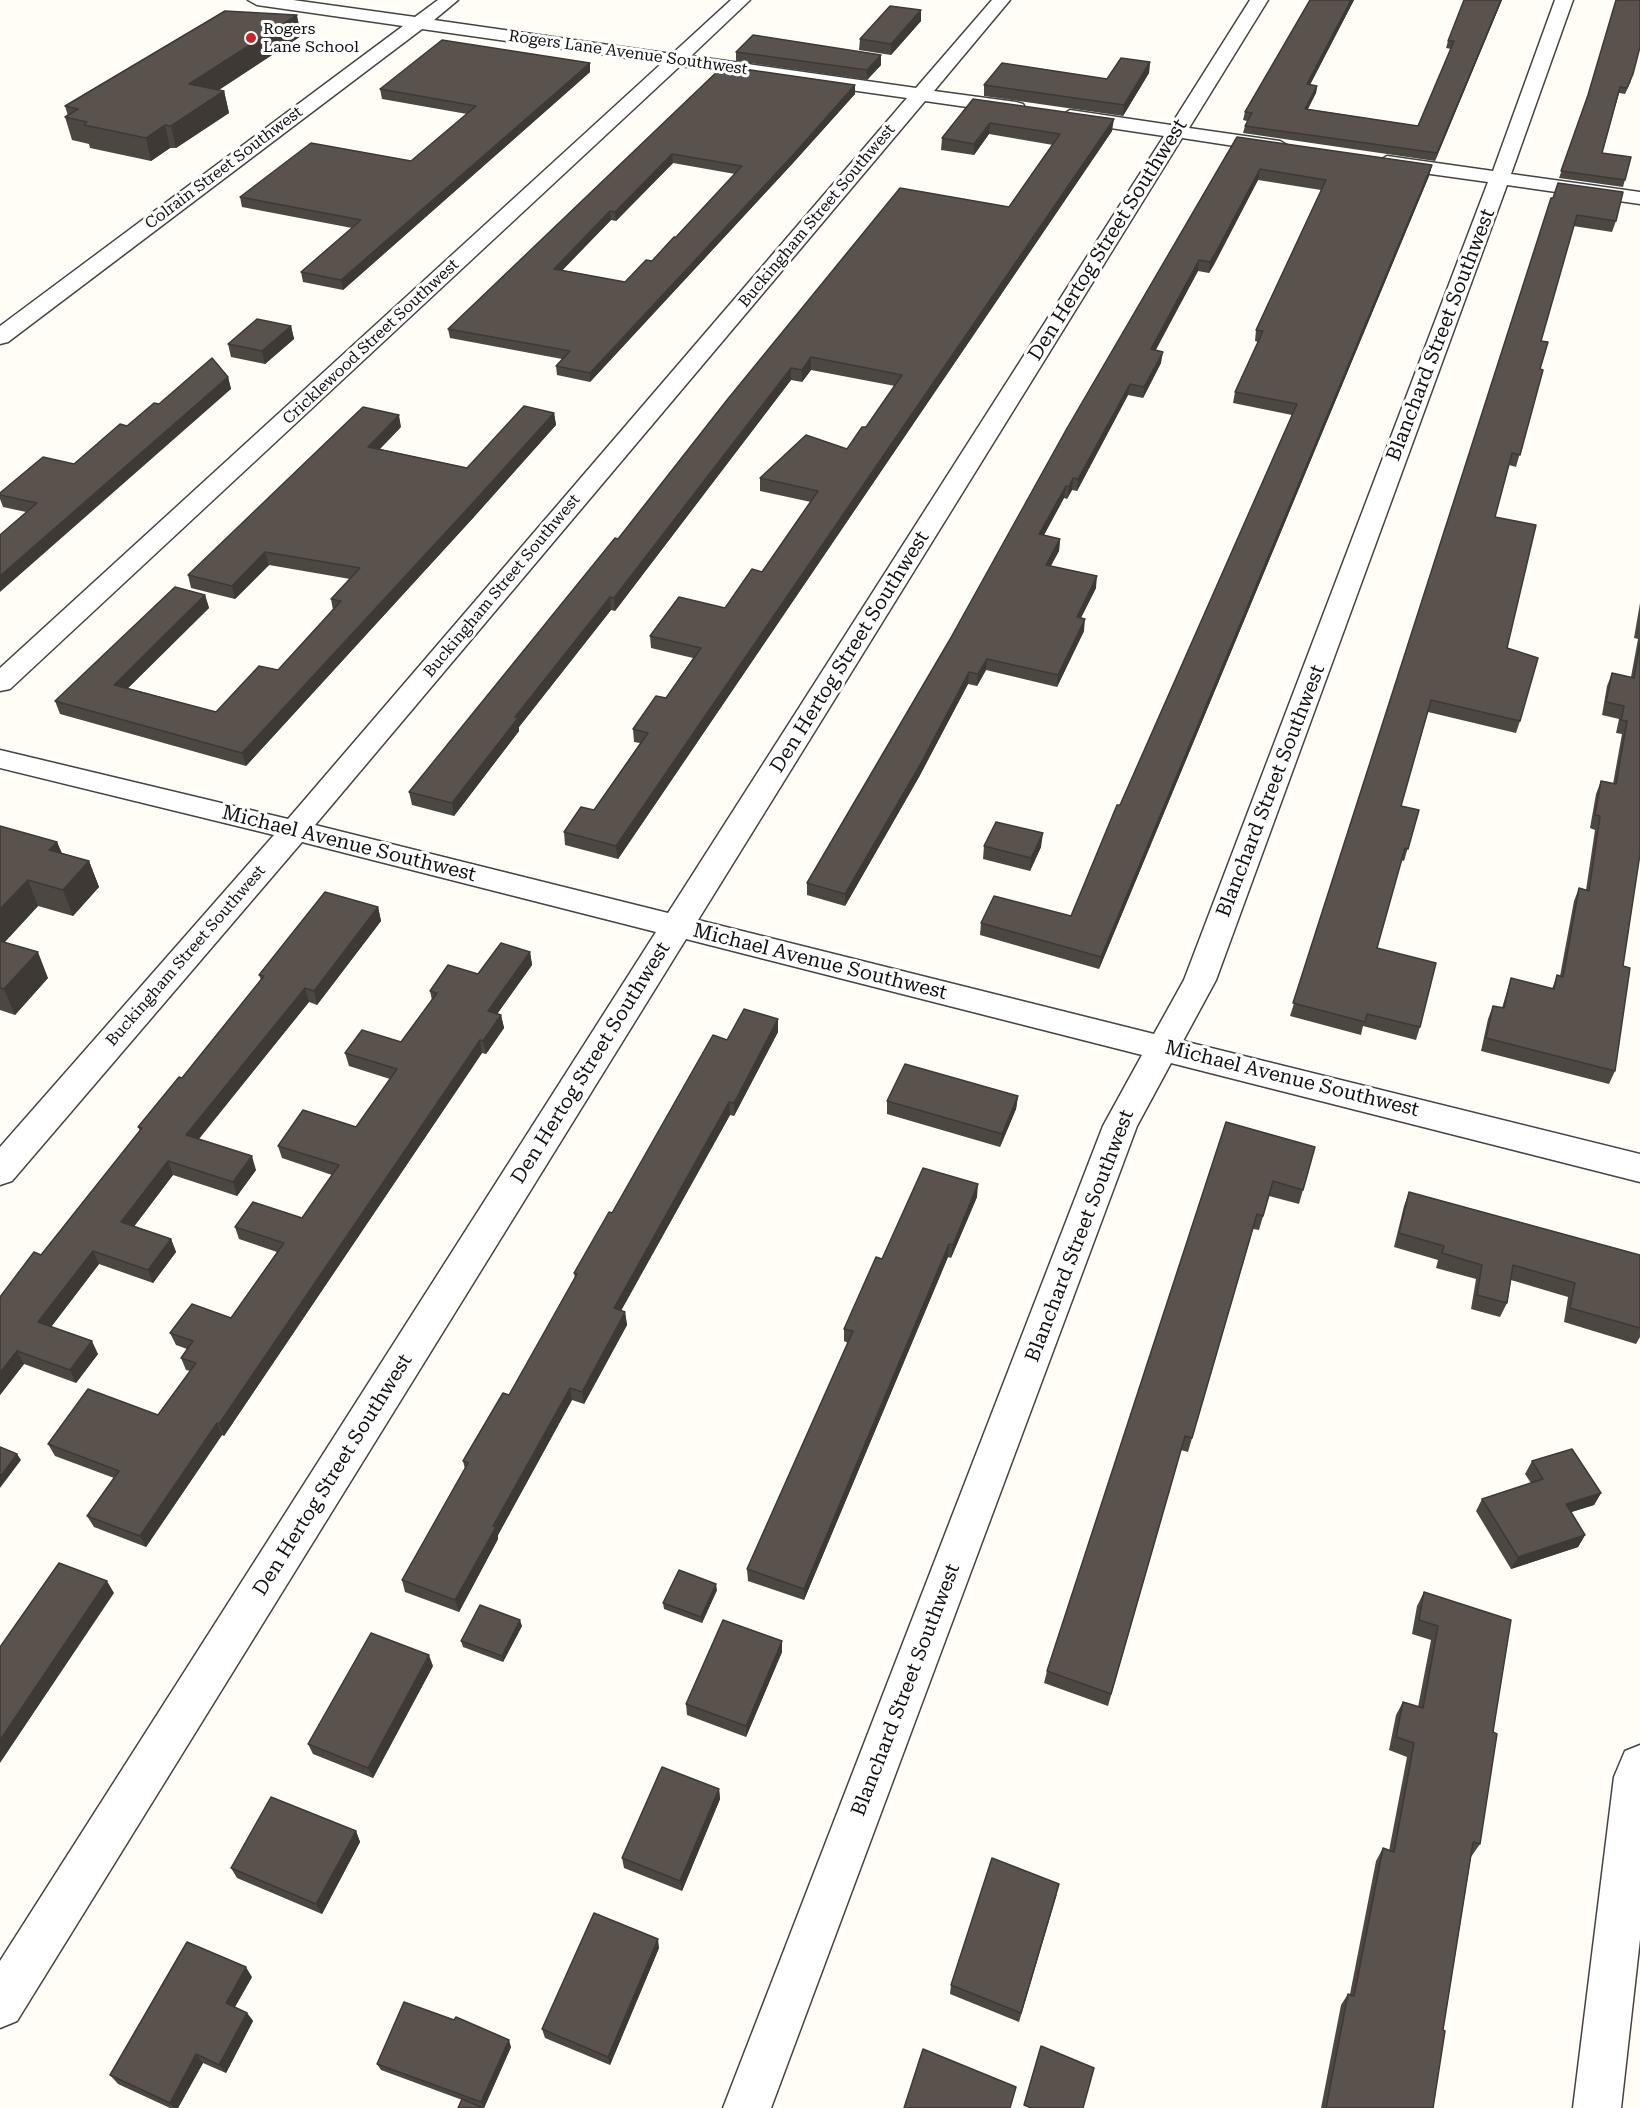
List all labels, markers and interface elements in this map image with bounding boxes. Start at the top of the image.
place label: Rogers Lane School [263,19,359,57]
street label: Rogers Lane Avenue Southwest [507,27,749,79]
marker: Rogers Lane School [244,31,258,45]
street label: Colrain Street Southwest [141,102,307,234]
street label: Den Hertog Street Southwest [1023,115,1193,365]
street label: Buckingham Street Southwest [735,121,899,311]
street label: Blanchard Street Southwest [1382,205,1500,465]
street label: Cricklewood Street Southwest [279,255,463,429]
street label: Buckingham Street Southwest [420,491,584,681]
street label: Den Hertog Street Southwest [765,527,935,777]
street label: Blanchard Street Southwest [1212,661,1330,921]
street label: Michael Avenue Southwest [220,801,478,887]
street label: Buckingham Street Southwest [102,862,270,1050]
street label: Michael Avenue Southwest [691,919,949,1005]
street label: Den Hertog Street Southwest [506,938,676,1188]
street label: Michael Avenue Southwest [1163,1036,1421,1122]
street label: Blanchard Street Southwest [1021,1106,1139,1366]
street label: Den Hertog Street Southwest [248,1350,418,1600]
street label: Blanchard Street Southwest [847,1560,965,1820]

